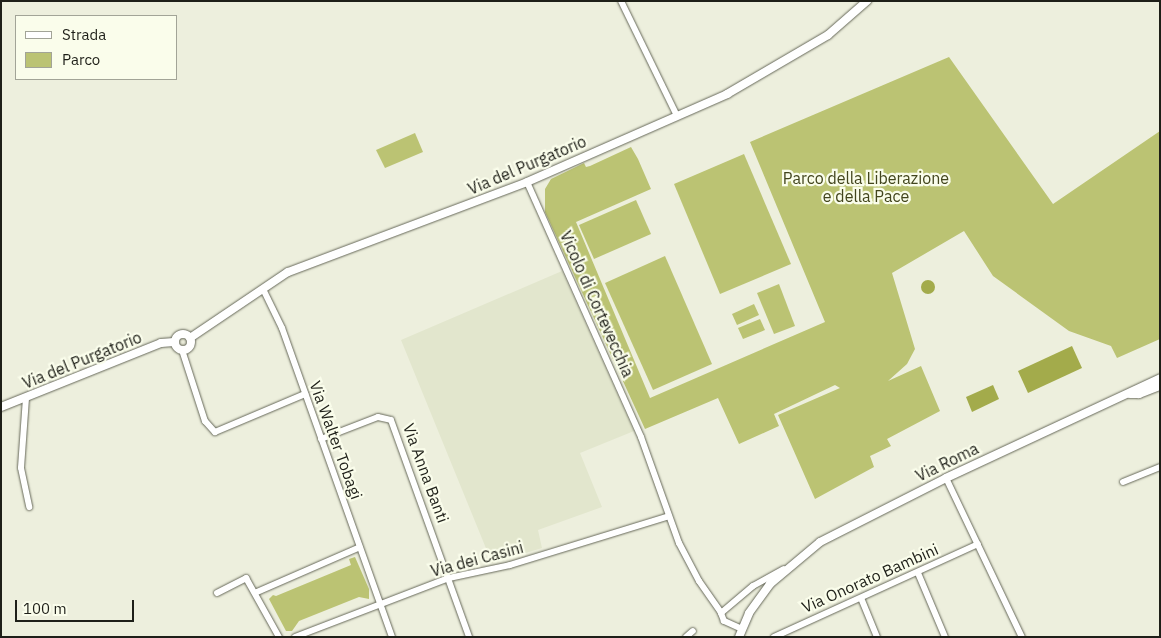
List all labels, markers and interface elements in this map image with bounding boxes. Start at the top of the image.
legend [15,15,178,80]
text: Strada [62,25,106,44]
text: Parco [62,50,100,69]
street label: Via del Purgatorio [465,131,589,199]
park label: Parco della Liberazione e della Pace [783,168,949,206]
street label: Vicolo di Cortevecchia [556,228,638,380]
street label: Via del Purgatorio [20,327,144,393]
street label: Via Walter Tobagi [306,378,366,502]
street label: Via Anna Banti [399,421,453,525]
street label: Via Roma [912,439,982,485]
street label: Via dei Casini [429,537,525,581]
street label: Via Onorato Bambini [799,539,941,617]
scale bar [18,590,136,622]
text: 100 m [23,599,67,618]

